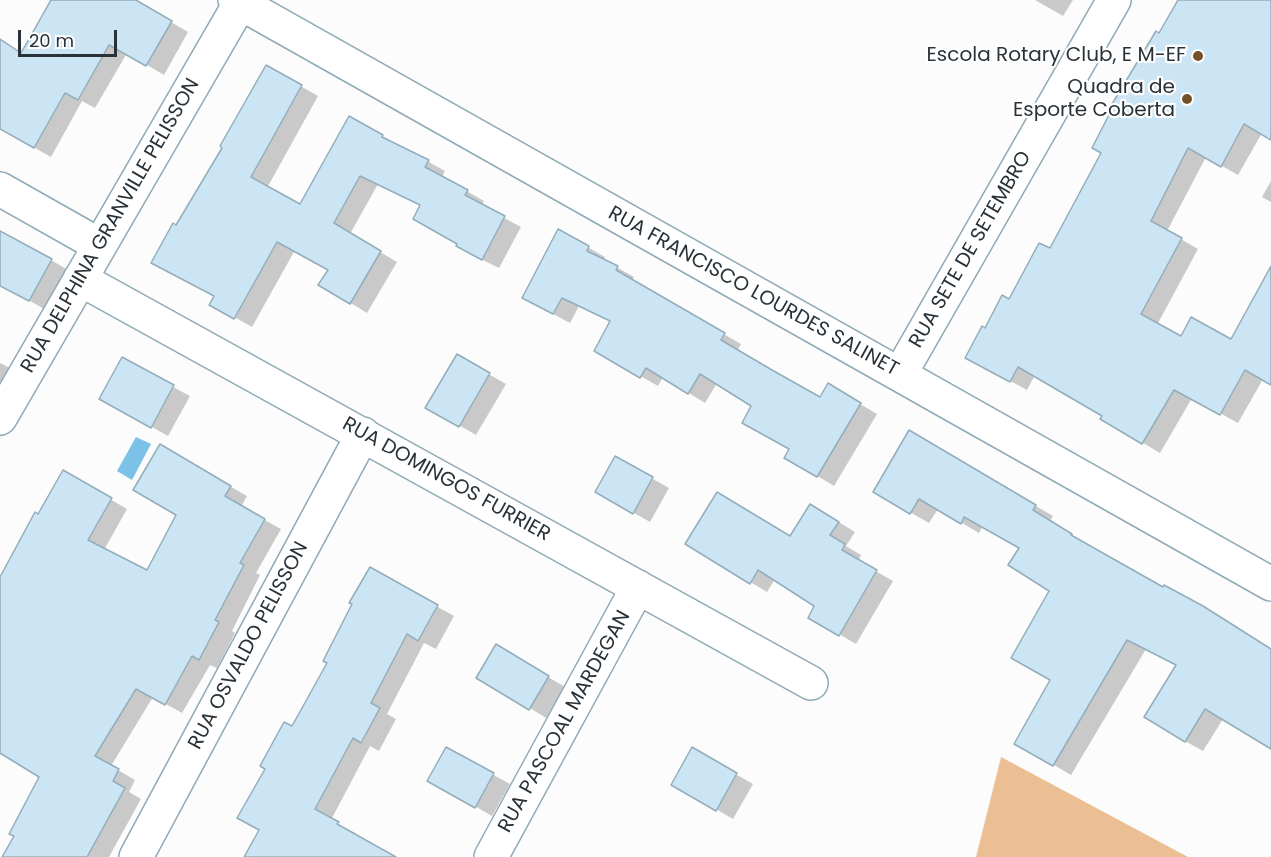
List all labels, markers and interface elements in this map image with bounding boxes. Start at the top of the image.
scale bar [21,18,120,56]
text: 20 m [29,28,74,53]
place label: Escola Rotary Club, E M-EF [927,44,1186,68]
marker: Escola Rotary Club, E M-EF [1191,49,1205,63]
street label: RUA DELPHINA GRANVILLE PELISSON [17,75,205,377]
place label: Quadra de Esporte Coberta [1013,76,1175,123]
marker: Quadra de Esporte Coberta [1180,92,1194,106]
street label: RUA SETE DE SETEMBRO [905,147,1037,353]
street label: RUA FRANCISCO LOURDES SALINET [604,202,902,382]
street label: RUA DOMINGOS FURRIER [338,413,554,547]
street label: RUA OSVALDO PELISSON [184,538,314,754]
street label: RUA PASCOAL MARDEGAN [494,607,636,837]

